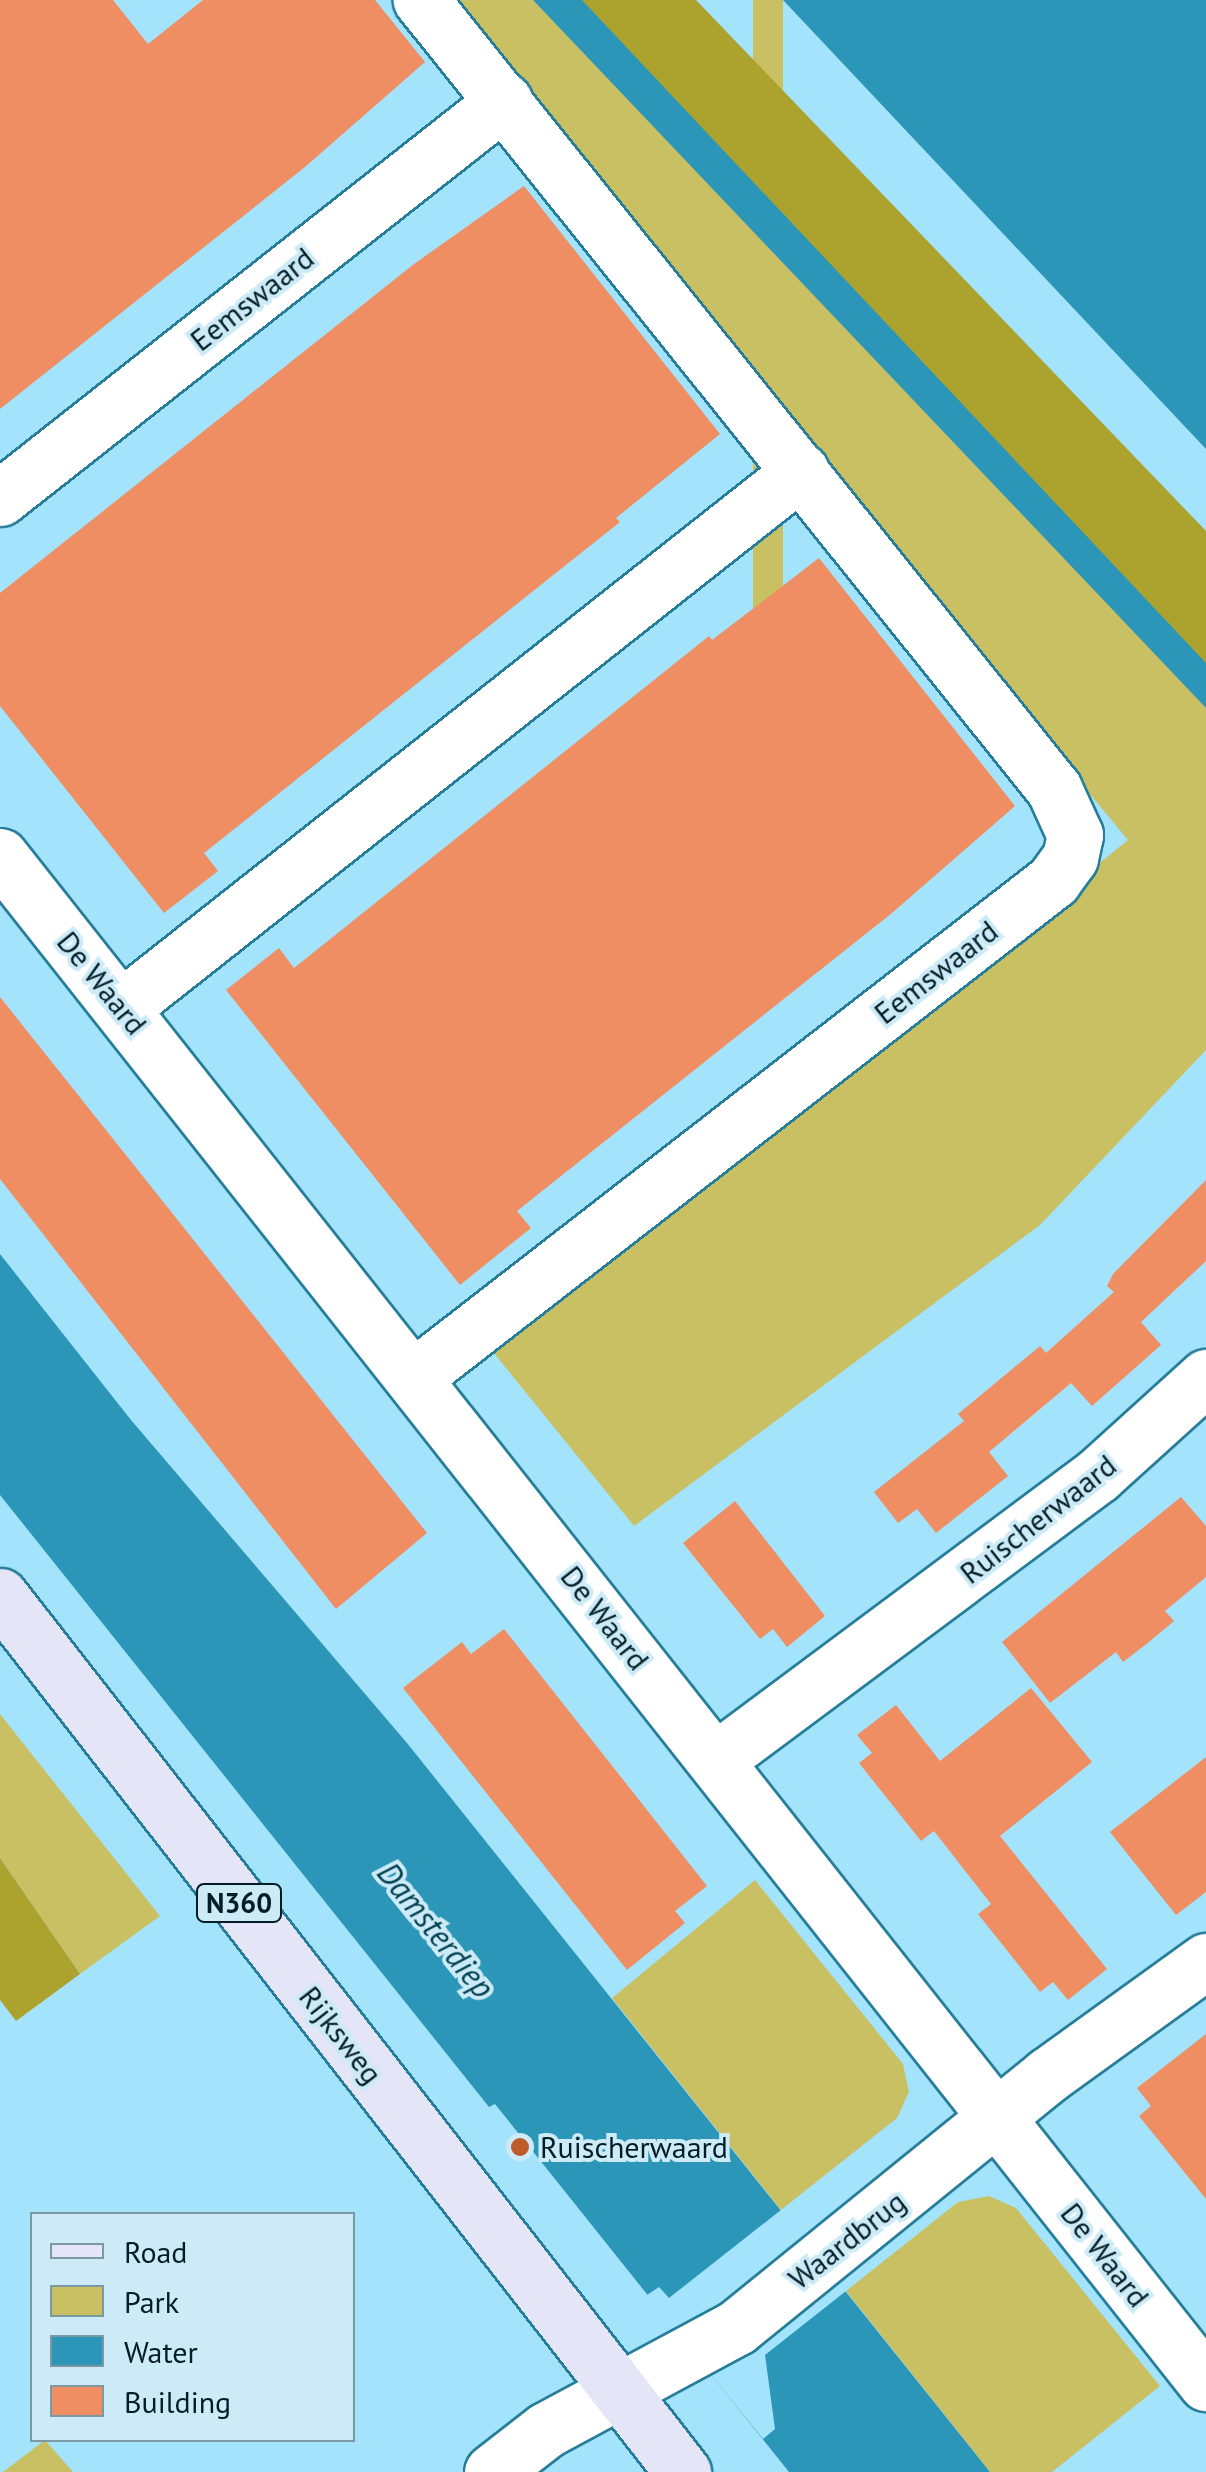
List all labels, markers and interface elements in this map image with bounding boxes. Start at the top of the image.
street label: Eemswaard [183,240,321,358]
street label: Eemswaard [867,913,1005,1031]
street label: De Waard [49,924,155,1042]
street label: Ruischerwaard [953,1447,1123,1591]
street label: De Waard [553,1559,657,1677]
water label: Damsterdiep [370,1854,502,2006]
road number: N360 [194,1880,284,1926]
street label: Rijksweg [292,1979,390,2091]
place label: Ruischerwaard [540,2129,728,2165]
marker: Ruischerwaard [509,2136,531,2158]
street label: Waardbrug [781,2183,913,2297]
street label: De Waard [1053,2196,1157,2314]
legend [30,2212,355,2442]
text: Road [124,2232,188,2271]
text: Park [124,2282,179,2321]
text: Water [124,2332,198,2371]
text: Building [124,2382,231,2421]

